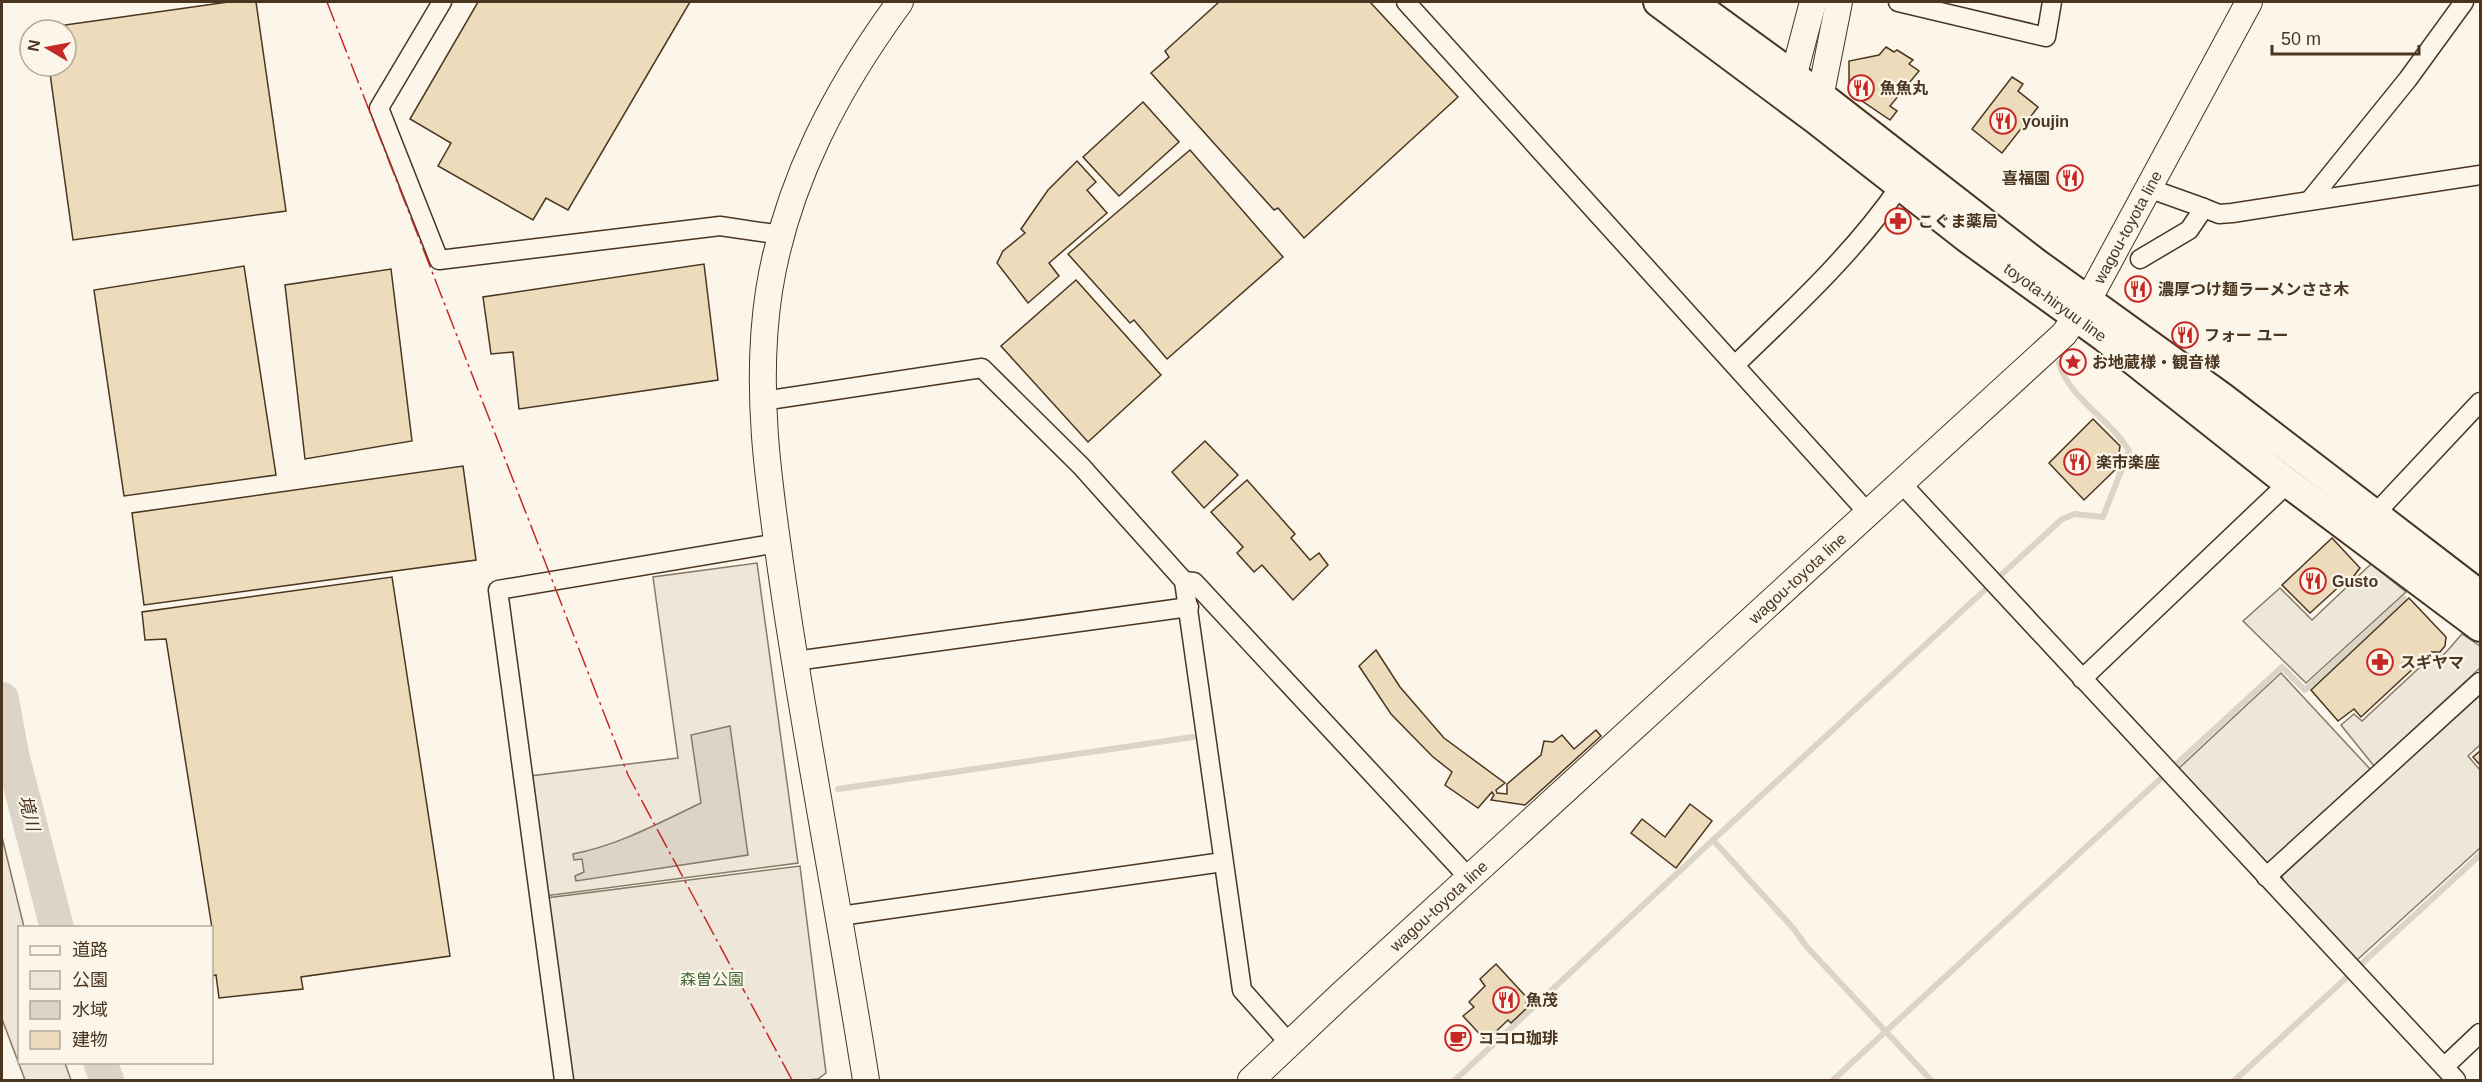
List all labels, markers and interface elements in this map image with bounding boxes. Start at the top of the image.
north arrow [18,18,78,78]
scale bar [2272,18,2419,56]
text: 50 m [2281,29,2321,49]
text: N [24,38,43,53]
restaurant icon: 魚魚丸 [1846,73,1876,103]
place label: 魚魚丸 [1880,79,1928,97]
restaurant icon: youjin [1988,106,2018,136]
place label: youjin [2022,113,2069,130]
restaurant icon: 喜福園 [2055,163,2085,193]
street label: wagou-toyota line [2090,168,2165,287]
place label: 喜福園 [2002,170,2050,187]
pharmacy icon: こぐま薬局 [1883,206,1913,236]
place label: こぐま薬局 [1918,213,1998,230]
street label: toyota-hiryuu line [2001,259,2110,345]
restaurant icon: 濃厚つけ麺ラーメンささ木 [2123,274,2153,304]
place label: 濃厚つけ麺ラーメンささ木 [2158,281,2349,298]
restaurant icon: フォー ユー [2170,320,2200,350]
place label: フォー ユー [2204,327,2288,344]
place icon: お地蔵様・観音様 [2058,347,2088,377]
place label: お地蔵様・観音様 [2092,354,2220,371]
restaurant icon: 楽市楽座 [2062,447,2092,477]
place label: 楽市楽座 [2096,454,2160,471]
street label: wagou-toyota line [1744,529,1849,627]
restaurant icon: Gusto [2298,566,2328,596]
place label: Gusto [2332,573,2378,590]
pharmacy icon: スギヤマ [2365,647,2395,677]
place label: スギヤマ [2400,654,2464,671]
water label: 境川 [15,793,44,835]
street label: wagou-toyota line [1386,857,1491,955]
legend [18,926,213,1064]
text: 道路 [72,940,108,960]
text: 公園 [72,970,108,990]
park label: 森曽公園 [680,971,744,988]
restaurant icon: 魚茂 [1491,985,1521,1015]
place label: 魚茂 [1526,991,1558,1009]
text: 水域 [72,1000,108,1020]
cafe icon: ココロ珈琲 [1443,1023,1473,1053]
text: 建物 [72,1030,108,1050]
place label: ココロ珈琲 [1478,1030,1558,1047]

